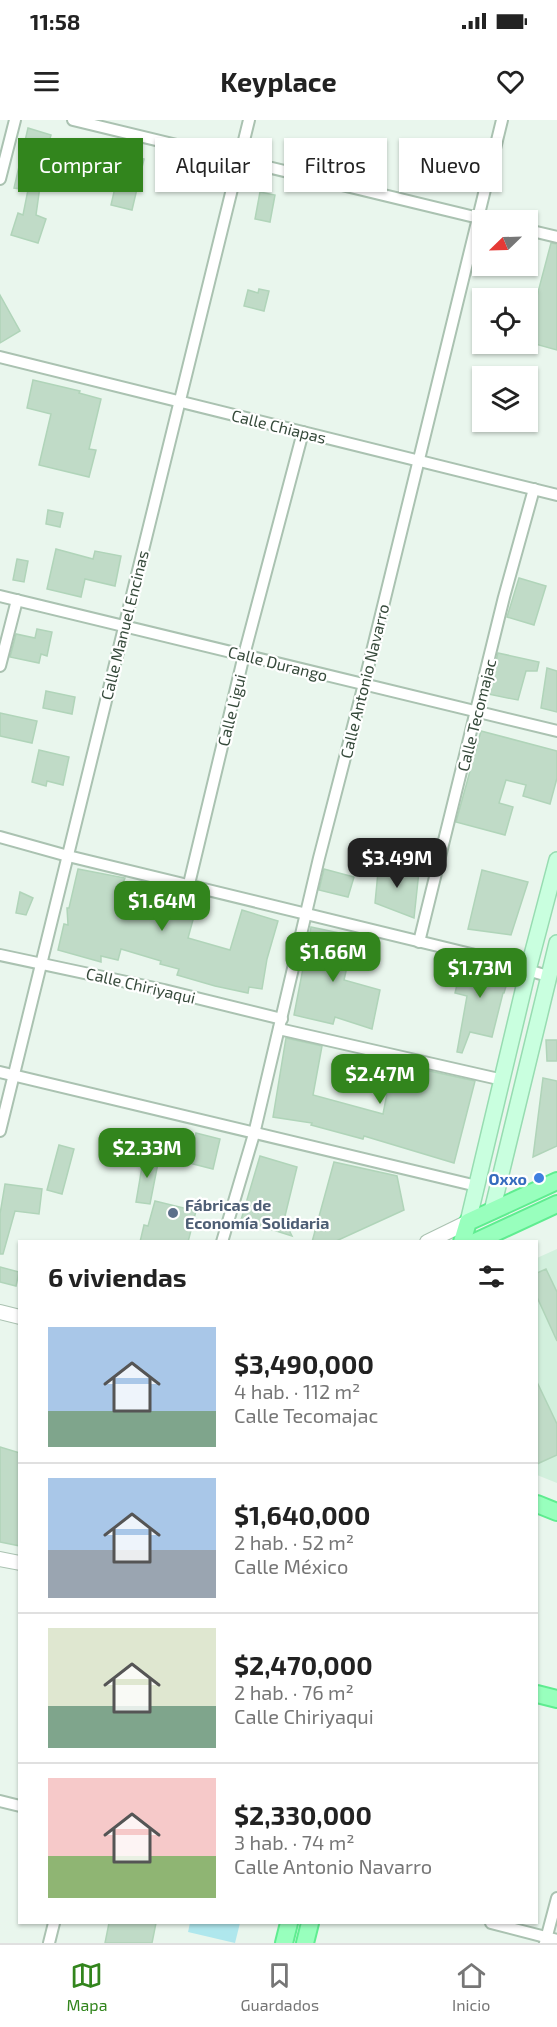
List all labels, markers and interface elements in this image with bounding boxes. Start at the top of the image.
text: 11:58 [30,8,81,34]
icon: menu [30,65,63,98]
text: Keyplace [220,65,337,97]
icon: heart [494,65,527,98]
chip: Comprar [18,138,143,192]
chip: Alquilar [155,138,272,192]
chip: Filtros [284,138,387,192]
chip: Nuevo [399,138,502,192]
north arrow [472,210,538,276]
map controls [472,210,538,432]
button: locate [472,288,538,354]
button: layers [472,366,538,432]
street label: Calle Chiapas [230,405,328,447]
street label: Calle Manuel Encinas [96,548,152,702]
street label: Calle Antonio Navarro [336,602,392,760]
street label: Calle Durango [226,641,330,685]
street label: Calle Tecomajac [453,657,500,774]
street label: Calle Ligui [213,672,249,748]
pin: $3.49M [348,838,446,889]
text: $3.49M [362,845,432,869]
pin: $1.64M [113,881,211,932]
text: $1.64M [128,888,196,912]
pin: $1.66M [284,932,382,983]
text: $1.66M [299,939,367,963]
pin: $1.73M [431,948,529,999]
text: $1.73M [448,955,512,979]
street label: Calle Chiriyaqui [84,963,198,1007]
pin: $2.47M [331,1054,429,1105]
text: $2.47M [345,1061,415,1085]
pin: $2.33M [98,1128,196,1179]
text: $2.33M [112,1135,182,1159]
place label: Oxxo [489,1169,527,1188]
marker: Oxxo [532,1171,546,1185]
place label: Fábricas de Economía Solidaria [185,1195,329,1232]
marker: Fábricas de Economía Solidaria [166,1206,180,1220]
icon: filters [475,1260,508,1293]
text: 6 viviendas [48,1261,187,1292]
text: $3,490,000 [234,1348,374,1379]
icon: home [96,1351,168,1423]
text: 4 hab. · 112 m² [234,1379,360,1403]
text: Calle Tecomajac [234,1403,378,1427]
text: $1,640,000 [234,1499,370,1530]
icon: home [96,1502,168,1574]
text: 2 hab. · 52 m² [234,1530,354,1554]
text: Calle México [234,1554,348,1578]
text: $2,470,000 [234,1649,373,1680]
icon: home [96,1652,168,1724]
text: 2 hab. · 76 m² [234,1680,354,1704]
text: Calle Chiriyaqui [234,1704,374,1728]
text: $2,330,000 [234,1799,372,1830]
icon: home [96,1802,168,1874]
text: 3 hab. · 74 m² [234,1830,355,1854]
text: Calle Antonio Navarro [234,1854,432,1878]
tab: Mapa [67,1959,107,2014]
tab: Guardados [240,1959,319,2014]
tab: Inicio [452,1959,490,2014]

